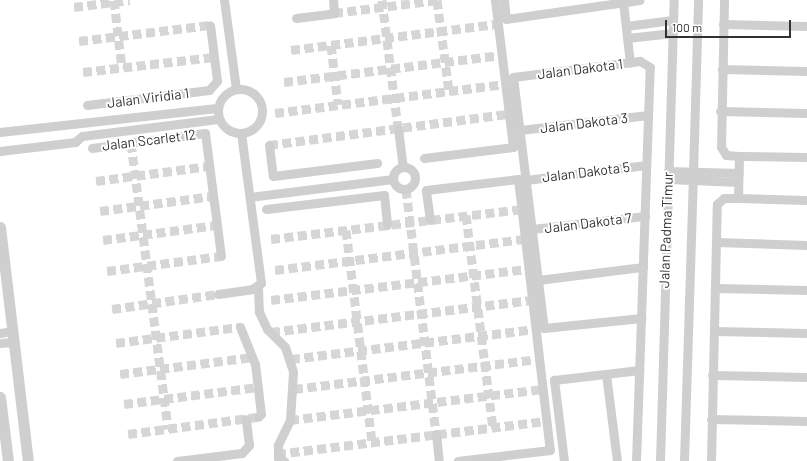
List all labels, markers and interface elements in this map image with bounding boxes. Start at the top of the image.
scale bar [667,12,793,38]
text: 100 m [672,20,702,34]
street label: Jalan Dakota 1 [536,55,624,83]
street label: Jalan Viridia 1 [106,85,190,111]
street label: Jalan Dakota 3 [539,109,629,137]
street label: Jalan Scarlet 12 [101,126,197,154]
street label: Jalan Dakota 5 [541,158,631,186]
street label: Jalan Padma Timur [656,172,676,288]
street label: Jalan Dakota 7 [543,209,633,237]

